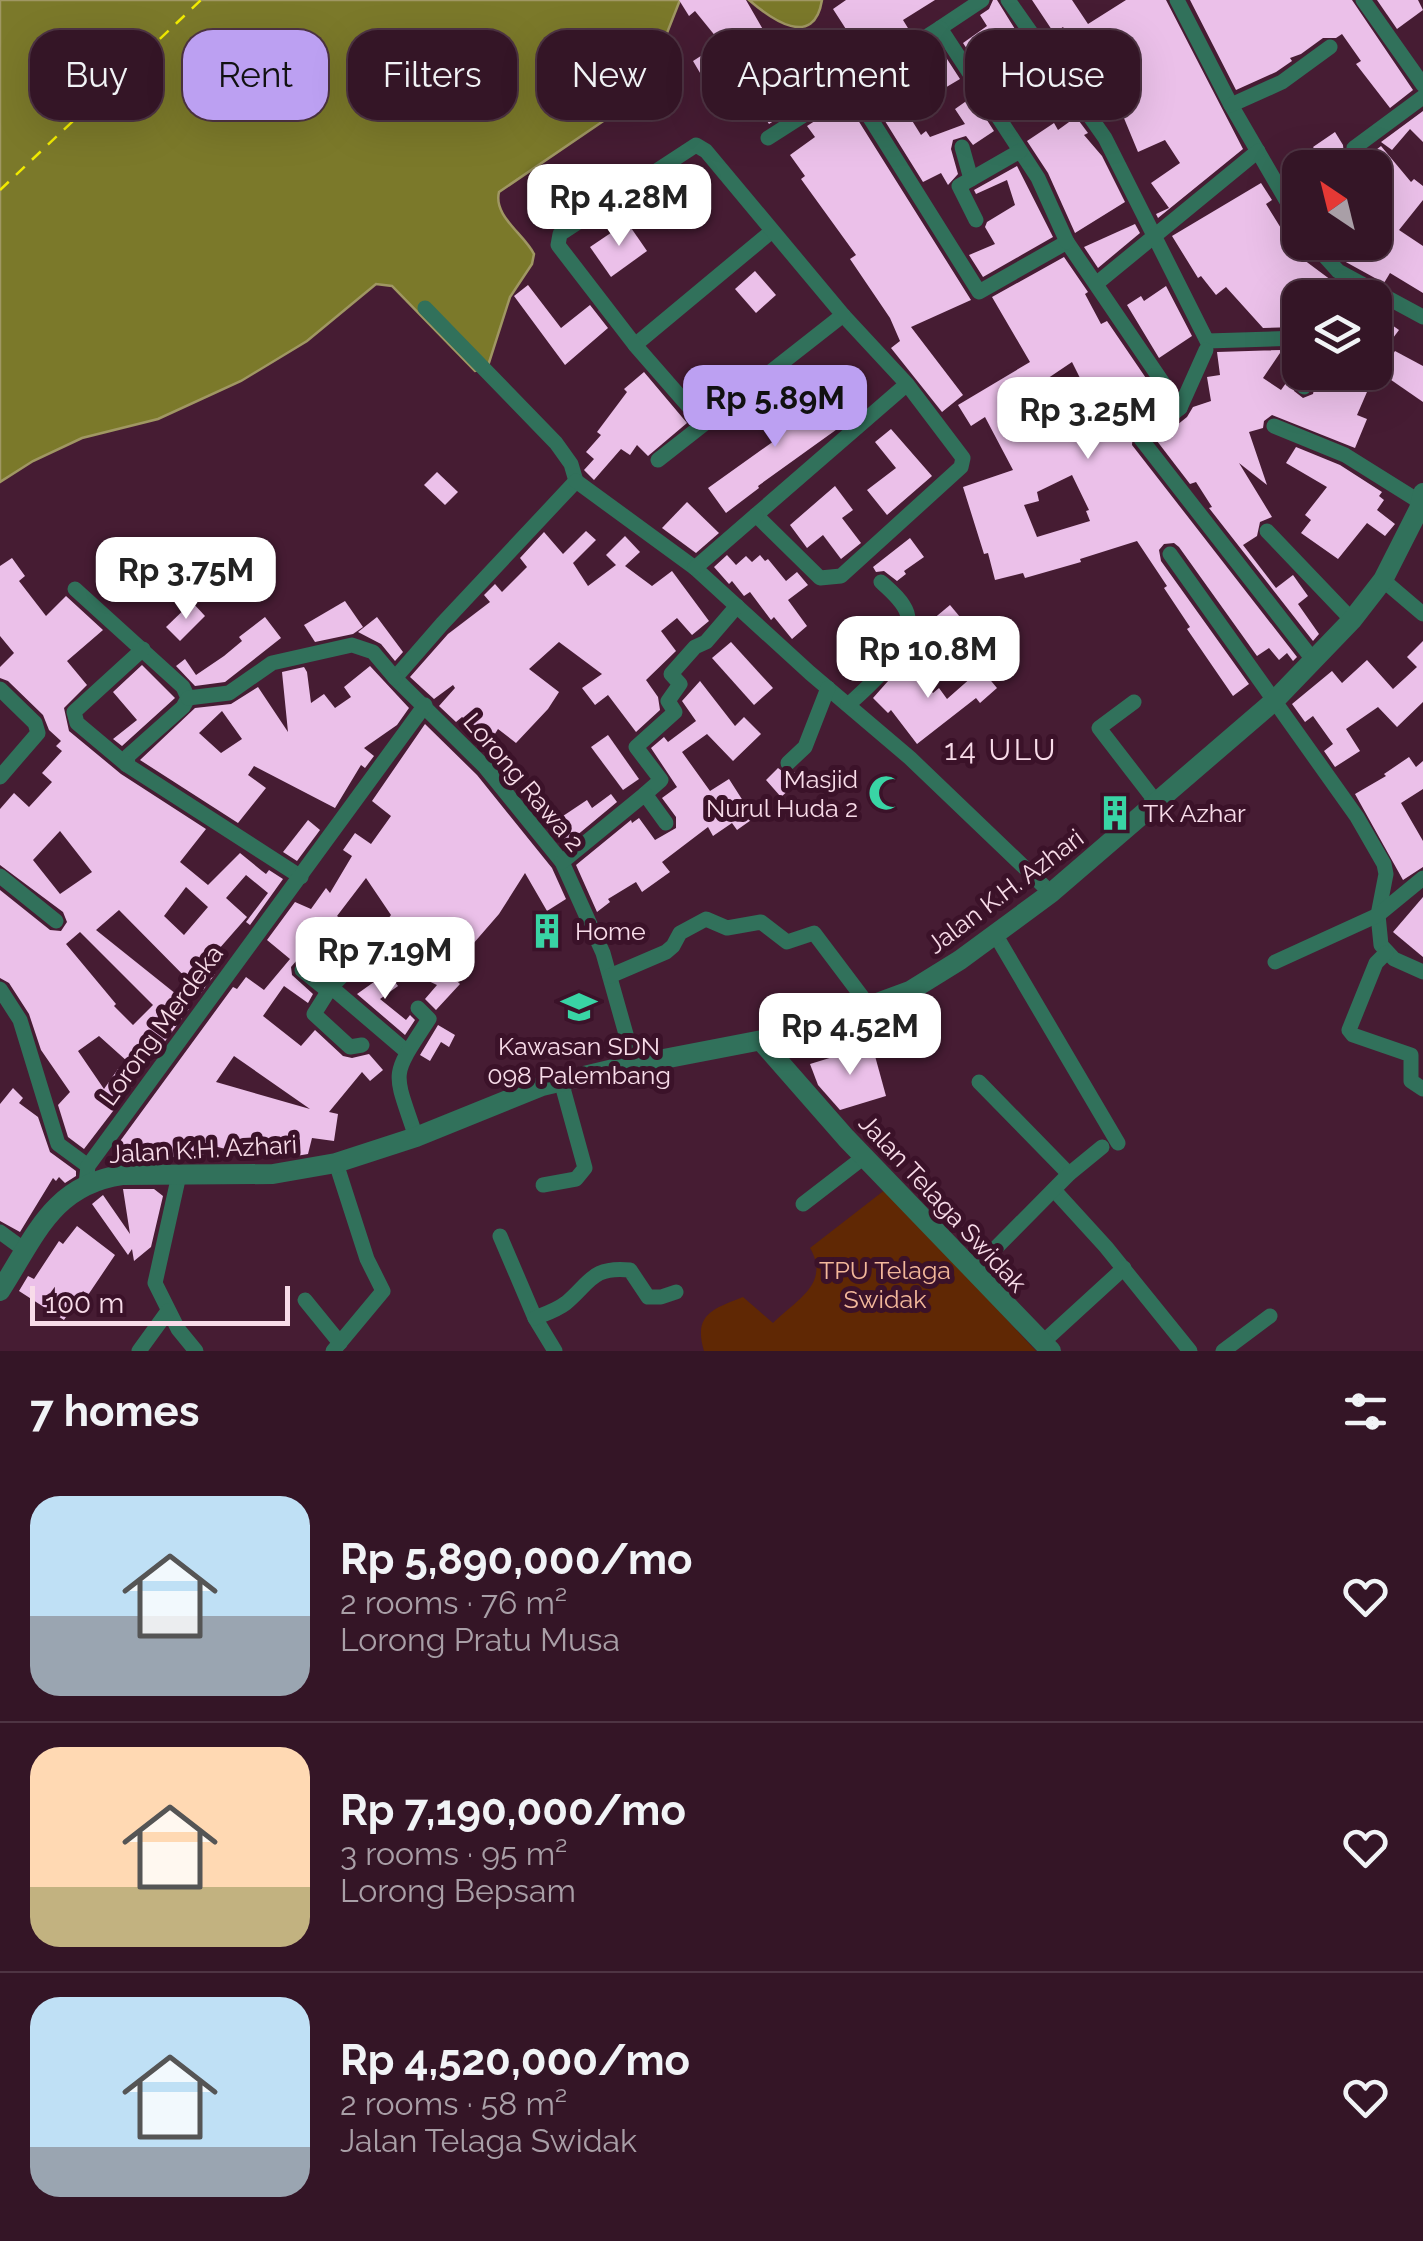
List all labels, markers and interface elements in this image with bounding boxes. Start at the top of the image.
chip: Buy [30,30,163,120]
chip: Rent [183,30,328,120]
chip: Filters [348,30,517,120]
chip: New [537,30,682,120]
chip: Apartment [702,30,945,120]
chip: House [965,30,1140,120]
north arrow [1282,150,1392,260]
map controls [1282,150,1392,390]
pin: Rp 4.28M [516,164,722,249]
text: Rp 4.28M [549,178,689,215]
button: layers [1282,280,1392,390]
pin: Rp 5.89M [672,365,878,450]
pin: Rp 3.25M [985,377,1191,462]
text: Rp 5.89M [705,379,845,416]
text: Rp 3.25M [1019,391,1157,428]
pin: Rp 3.75M [83,537,289,622]
text: Rp 3.75M [118,551,254,588]
pin: Rp 10.8M [825,616,1031,701]
text: Rp 10.8M [859,630,997,667]
street label: Lorong Rawa 2 [457,707,591,857]
district label: 14 ULU [944,732,1058,767]
place label: Masjid Nurul Huda 2 [706,764,858,823]
mosque icon: Masjid Nurul Huda 2 [867,774,905,812]
building icon: TK Azhar [1096,794,1134,832]
place label: TK Azhar [1143,798,1246,828]
street label: Jalan K.H. Azhari [921,822,1089,960]
building icon: Home [528,912,566,950]
place label: Home [575,916,646,946]
pin: Rp 7.19M [282,917,488,1002]
text: Rp 7.19M [318,931,452,968]
street label: Lorong Merdeka [93,939,229,1111]
school or university icon: Kawasan SDN 098 Palembang [560,988,598,1026]
pin: Rp 4.52M [747,993,953,1078]
text: Rp 4.52M [781,1007,919,1044]
place label: Kawasan SDN 098 Palembang [487,1031,671,1090]
street label: Jalan Telaga Swidak [853,1108,1034,1299]
street label: Jalan K.H. Azhari [108,1129,298,1169]
park label: TPU Telaga Swidak [819,1255,951,1314]
scale bar [30,1281,290,1326]
text: 100 m [45,1287,124,1320]
icon: filters [1338,1384,1393,1439]
text: 7 homes [30,1387,199,1436]
text: Rp 5,890,000/mo [340,1535,693,1584]
icon: home [110,1536,230,1656]
icon: heart [1338,1569,1393,1624]
text: 2 rooms · 76 m² [340,1584,567,1621]
text: Lorong Pratu Musa [340,1621,620,1658]
text: Rp 7,190,000/mo [340,1786,686,1835]
icon: home [110,1787,230,1907]
icon: heart [1338,1820,1393,1875]
text: 3 rooms · 95 m² [340,1835,567,1872]
text: Lorong Bepsam [340,1872,576,1909]
text: Rp 4,520,000/mo [340,2036,690,2085]
icon: home [110,2037,230,2157]
icon: heart [1338,2070,1393,2125]
text: 2 rooms · 58 m² [340,2085,567,2122]
text: Jalan Telaga Swidak [340,2122,637,2159]

